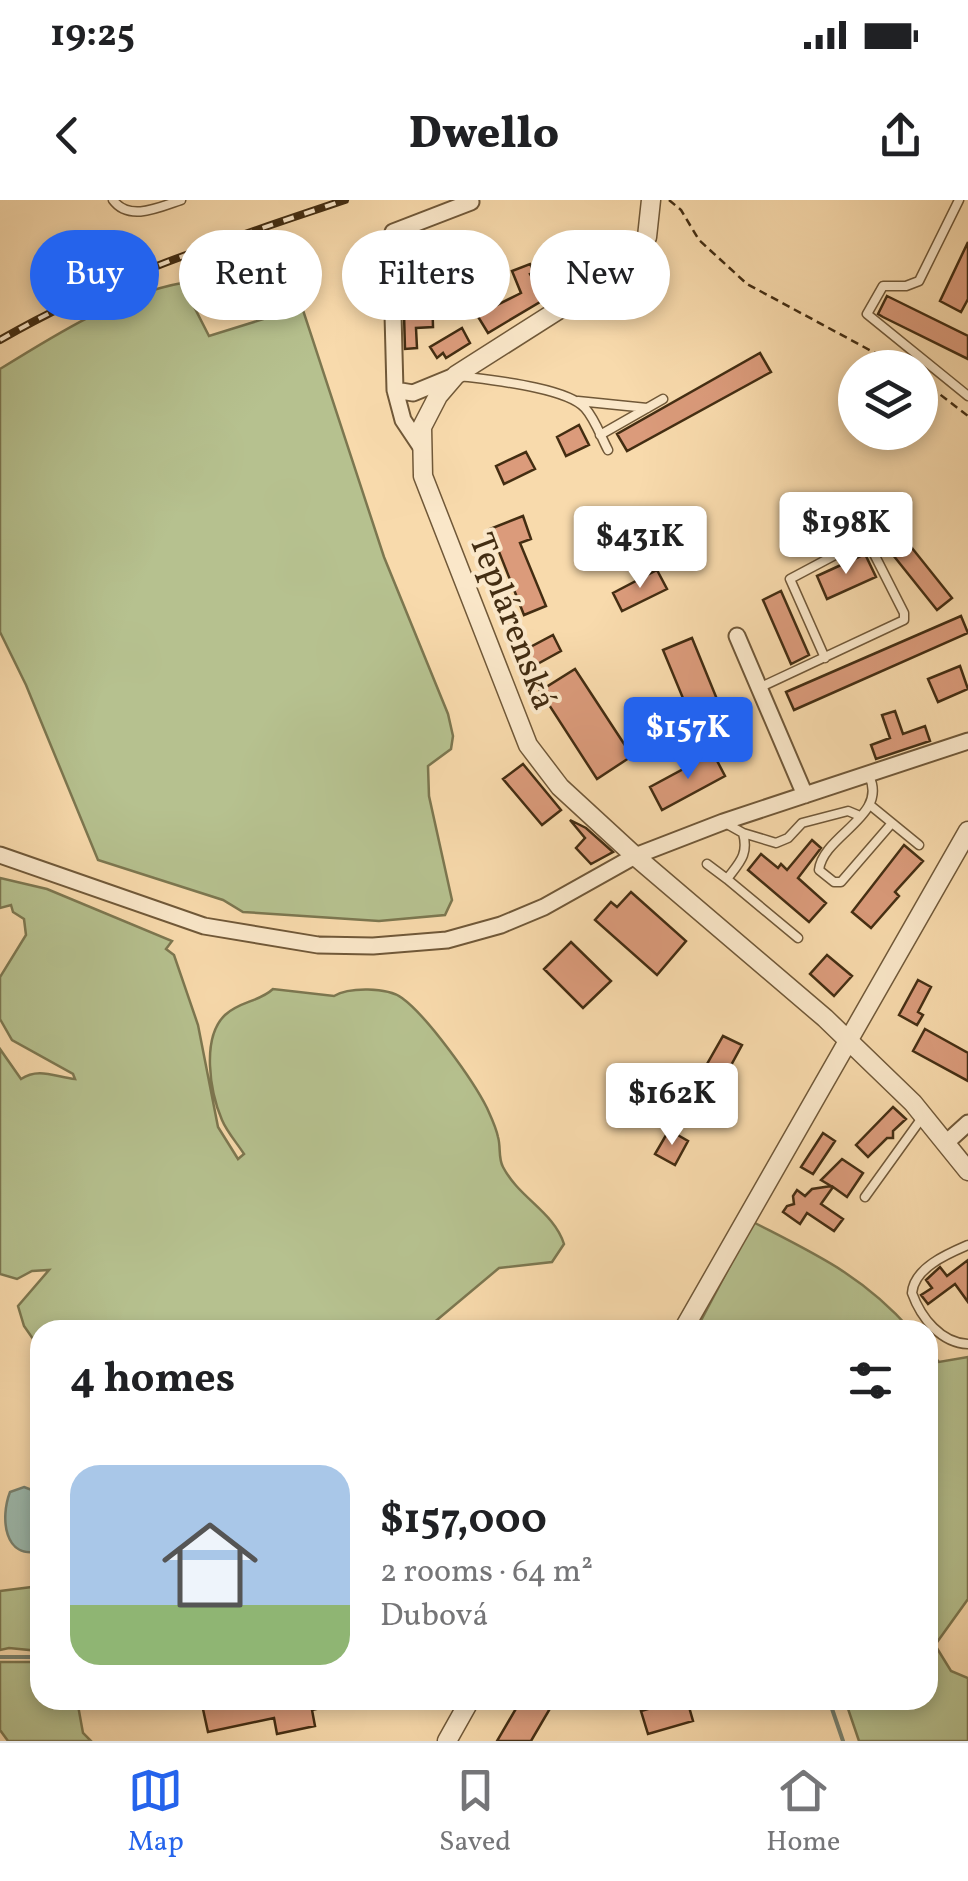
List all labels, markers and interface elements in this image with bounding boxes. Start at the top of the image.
text: 19:25 [50,9,135,62]
text: Dwello [409,104,559,167]
icon: back [40,108,95,163]
icon: share [873,108,928,163]
chip: Buy [30,230,159,320]
chip: Rent [179,230,322,320]
chip: Filters [342,230,510,320]
chip: New [530,230,670,320]
map controls [838,350,938,450]
button: layers [838,350,938,450]
pin: $198K [776,492,916,577]
text: $198K [802,502,891,546]
pin: $431K [570,506,710,591]
text: $431K [596,516,684,560]
street label: Teplárenská [455,527,567,717]
pin: $157K [618,697,758,782]
text: $157K [646,707,730,751]
pin: $162K [602,1063,742,1148]
text: $162K [628,1073,716,1117]
text: 4 homes [70,1351,235,1410]
icon: filters [843,1353,898,1408]
text: $157,000 [380,1492,547,1551]
icon: home [150,1505,270,1625]
text: 2 rooms · 64 m² [380,1551,593,1595]
text: Dubová [380,1595,488,1639]
tab: Map [128,1763,184,1862]
tab: Saved [439,1763,511,1862]
tab: Home [766,1763,840,1862]

